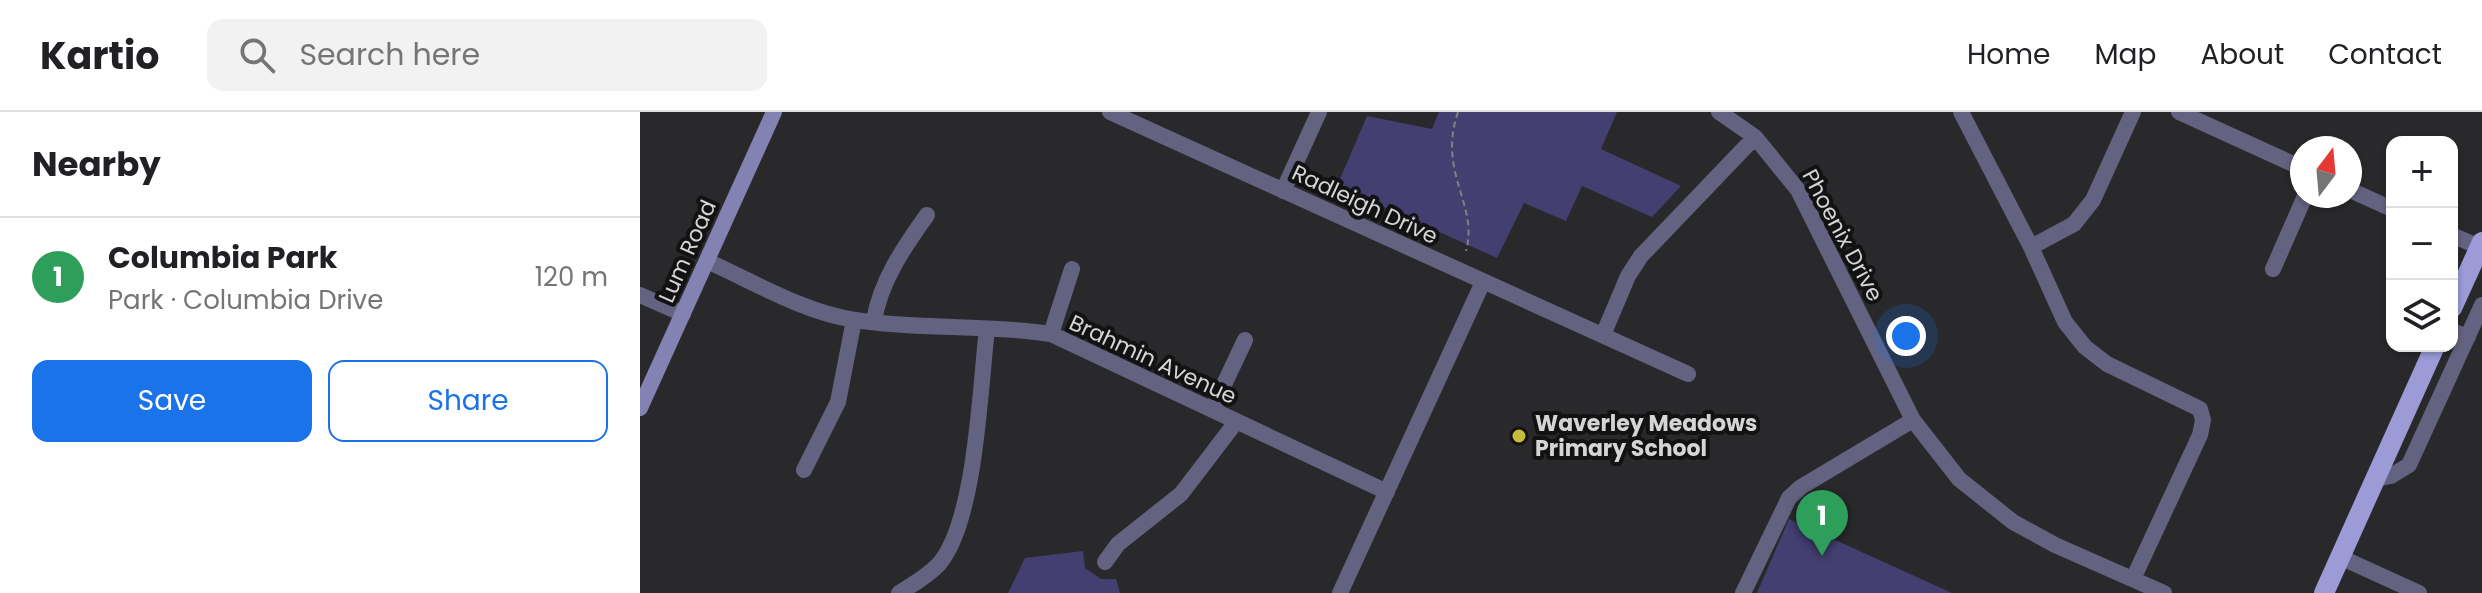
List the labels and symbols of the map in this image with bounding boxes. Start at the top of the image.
north arrow [2290,136,2362,208]
street label: Radleigh Drive [1287,157,1443,252]
street label: Phoenix Drive [1795,164,1890,307]
street label: Lum Road [651,195,724,307]
street label: Brahmin Avenue [1064,307,1241,412]
your location [1886,316,1926,356]
place label: Waverley Meadows Primary School [1535,408,1757,464]
marker: Waverley Meadows Primary School [1510,427,1528,445]
pin: 1 [1796,490,1848,556]

